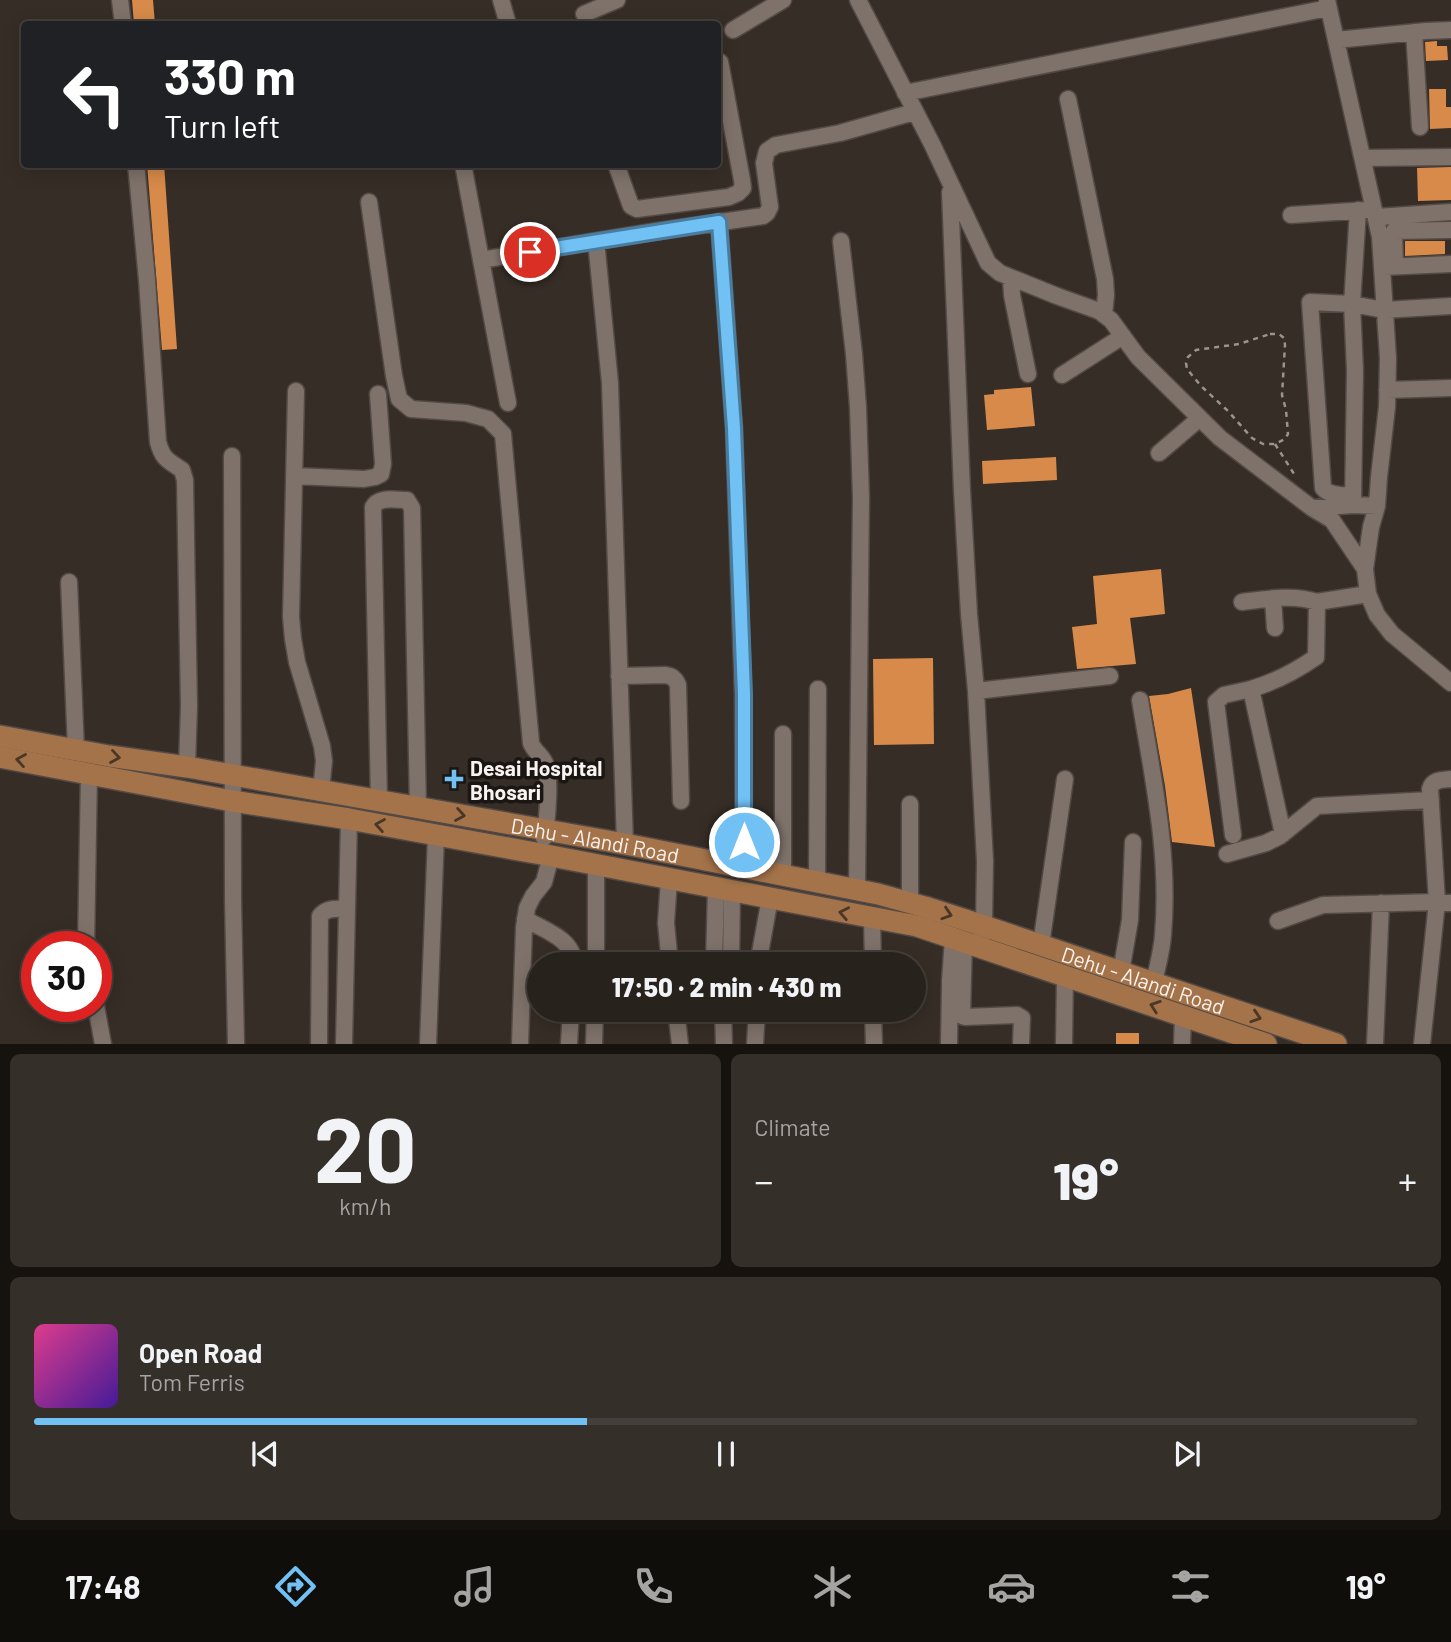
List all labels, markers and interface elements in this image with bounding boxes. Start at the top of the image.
text: 330 m [164,46,296,105]
icon: left [49,49,140,140]
text: Turn left [164,106,281,144]
pin [500,222,560,282]
icon: arrive [511,233,549,271]
one-way arrow [110,749,121,764]
one-way arrow [15,754,27,769]
place label: Desai Hospital Bhosari [470,755,602,804]
marker: Desai Hospital Bhosari [444,769,464,789]
position arrow [707,805,781,879]
one-way arrow [454,807,466,822]
street label: Dehu - Alandi Road [509,812,681,867]
one-way arrow [374,818,386,833]
one-way arrow [838,906,850,921]
one-way arrow [941,906,953,920]
speed limit sign: 30 [21,931,112,1022]
street label: Dehu - Alandi Road [1059,940,1228,1018]
text: 17:50 · 2 min · 430 m [612,971,841,1002]
one-way arrow [1149,1000,1162,1014]
one-way arrow [1249,1009,1262,1023]
text: 20 [314,1092,417,1201]
text: Climate [755,1113,831,1141]
text: 19° [1053,1148,1119,1210]
text: − [755,1157,774,1203]
text: + [1398,1157,1417,1203]
text: km/h [339,1192,391,1220]
text: Open Road [139,1337,262,1368]
text: Tom Ferris [139,1368,245,1396]
icon: previous [246,1435,284,1473]
icon: pause [707,1435,745,1473]
icon: next [1168,1435,1206,1473]
icon: directions [271,1562,320,1611]
icon: music [450,1562,499,1611]
icon: phone [629,1562,678,1611]
icon: climate [808,1562,857,1611]
icon: car [987,1562,1036,1611]
icon: filters [1166,1562,1215,1611]
text: 17:48 [65,1567,141,1605]
text: 19° [1345,1567,1386,1605]

